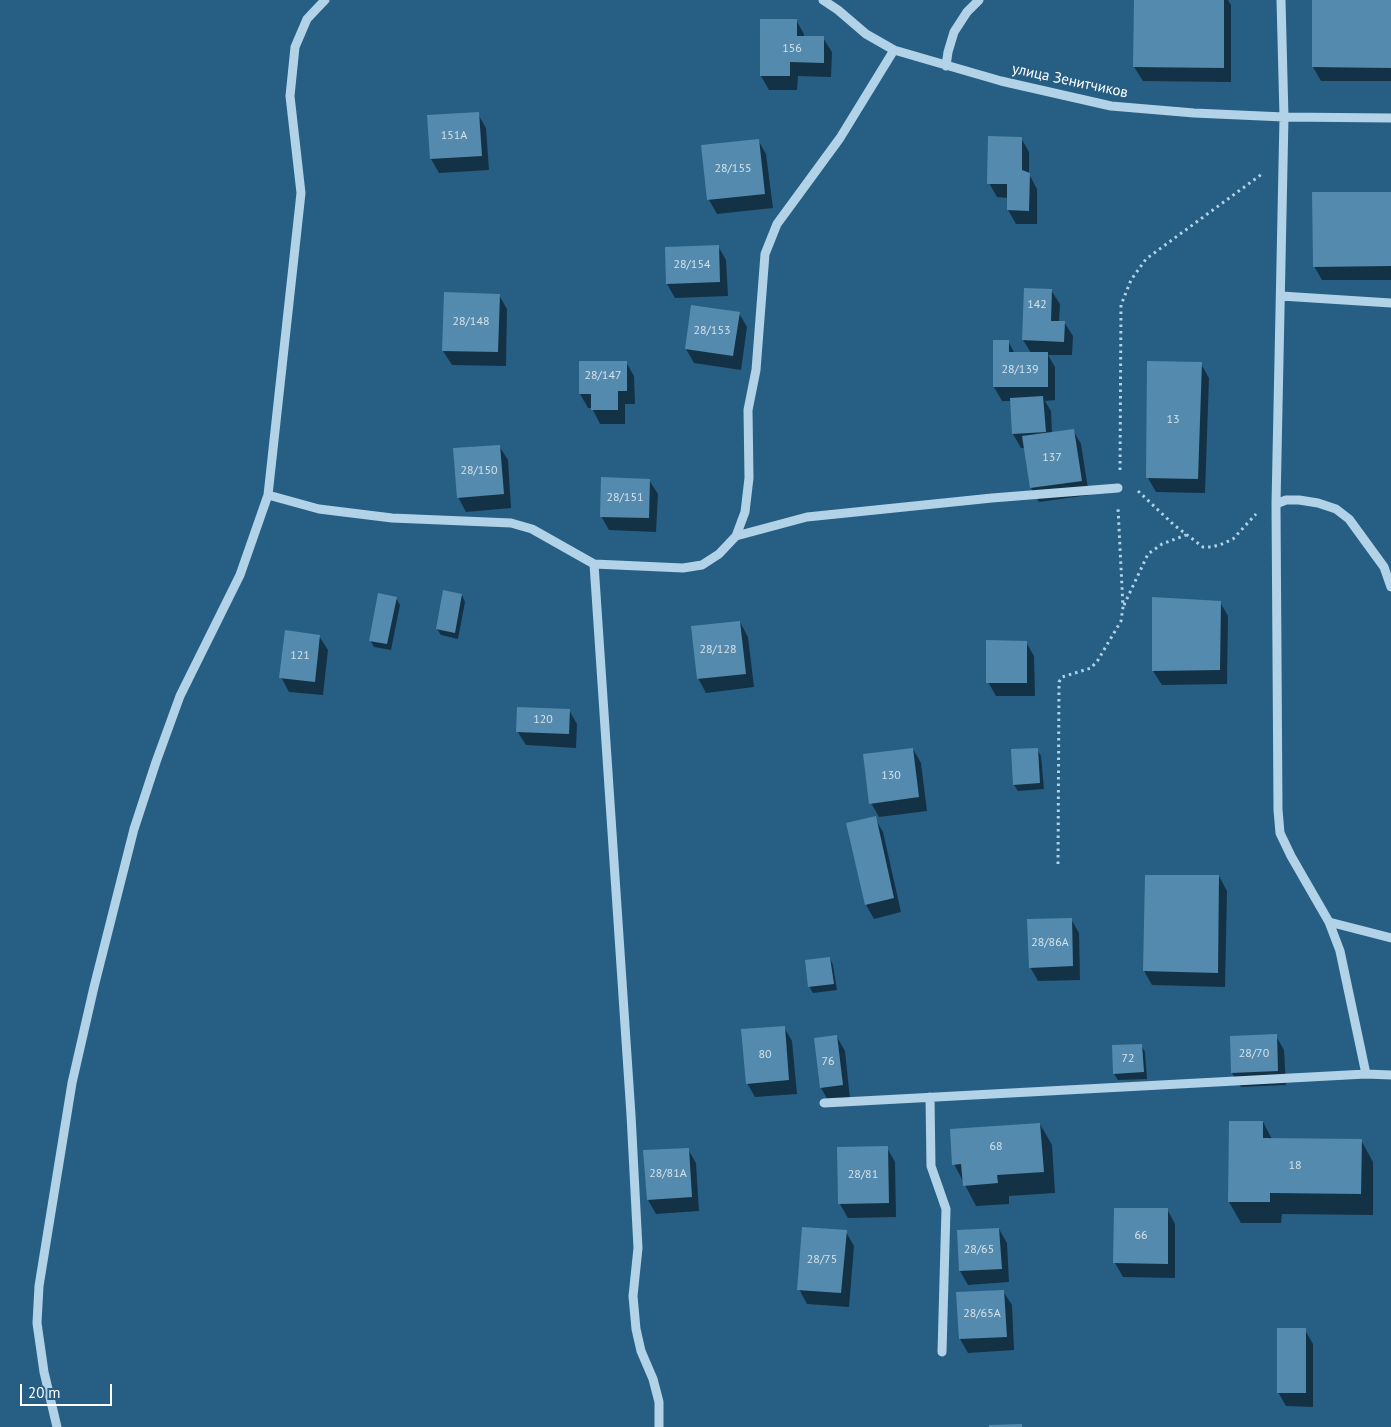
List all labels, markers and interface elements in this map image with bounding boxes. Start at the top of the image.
house number: 156 [782,42,802,56]
street label: улица Зенитчиков [1010,60,1130,102]
house number: 151А [441,129,467,143]
house number: 28/155 [715,162,751,176]
house number: 28/154 [674,258,710,272]
house number: 142 [1027,298,1047,312]
house number: 28/148 [453,315,489,329]
house number: 28/153 [694,324,730,338]
house number: 28/139 [1002,363,1038,377]
house number: 28/147 [585,369,621,383]
house number: 13 [1166,413,1180,427]
house number: 137 [1042,451,1062,465]
house number: 28/150 [461,464,497,478]
house number: 28/151 [607,491,643,505]
house number: 28/128 [700,643,736,657]
house number: 121 [290,649,310,663]
house number: 120 [533,713,553,727]
house number: 130 [881,769,901,783]
house number: 28/86А [1031,936,1069,950]
house number: 28/70 [1239,1047,1269,1061]
house number: 80 [758,1048,772,1062]
house number: 72 [1121,1052,1135,1066]
house number: 76 [821,1055,835,1069]
house number: 68 [989,1140,1003,1154]
house number: 18 [1288,1159,1302,1173]
house number: 28/81А [649,1167,687,1181]
house number: 28/81 [848,1168,878,1182]
house number: 66 [1134,1229,1148,1243]
house number: 28/65 [964,1243,994,1257]
house number: 28/75 [807,1253,837,1267]
house number: 28/65А [963,1307,1001,1321]
scale bar [22,1374,115,1406]
text: 20 m [28,1383,61,1402]

